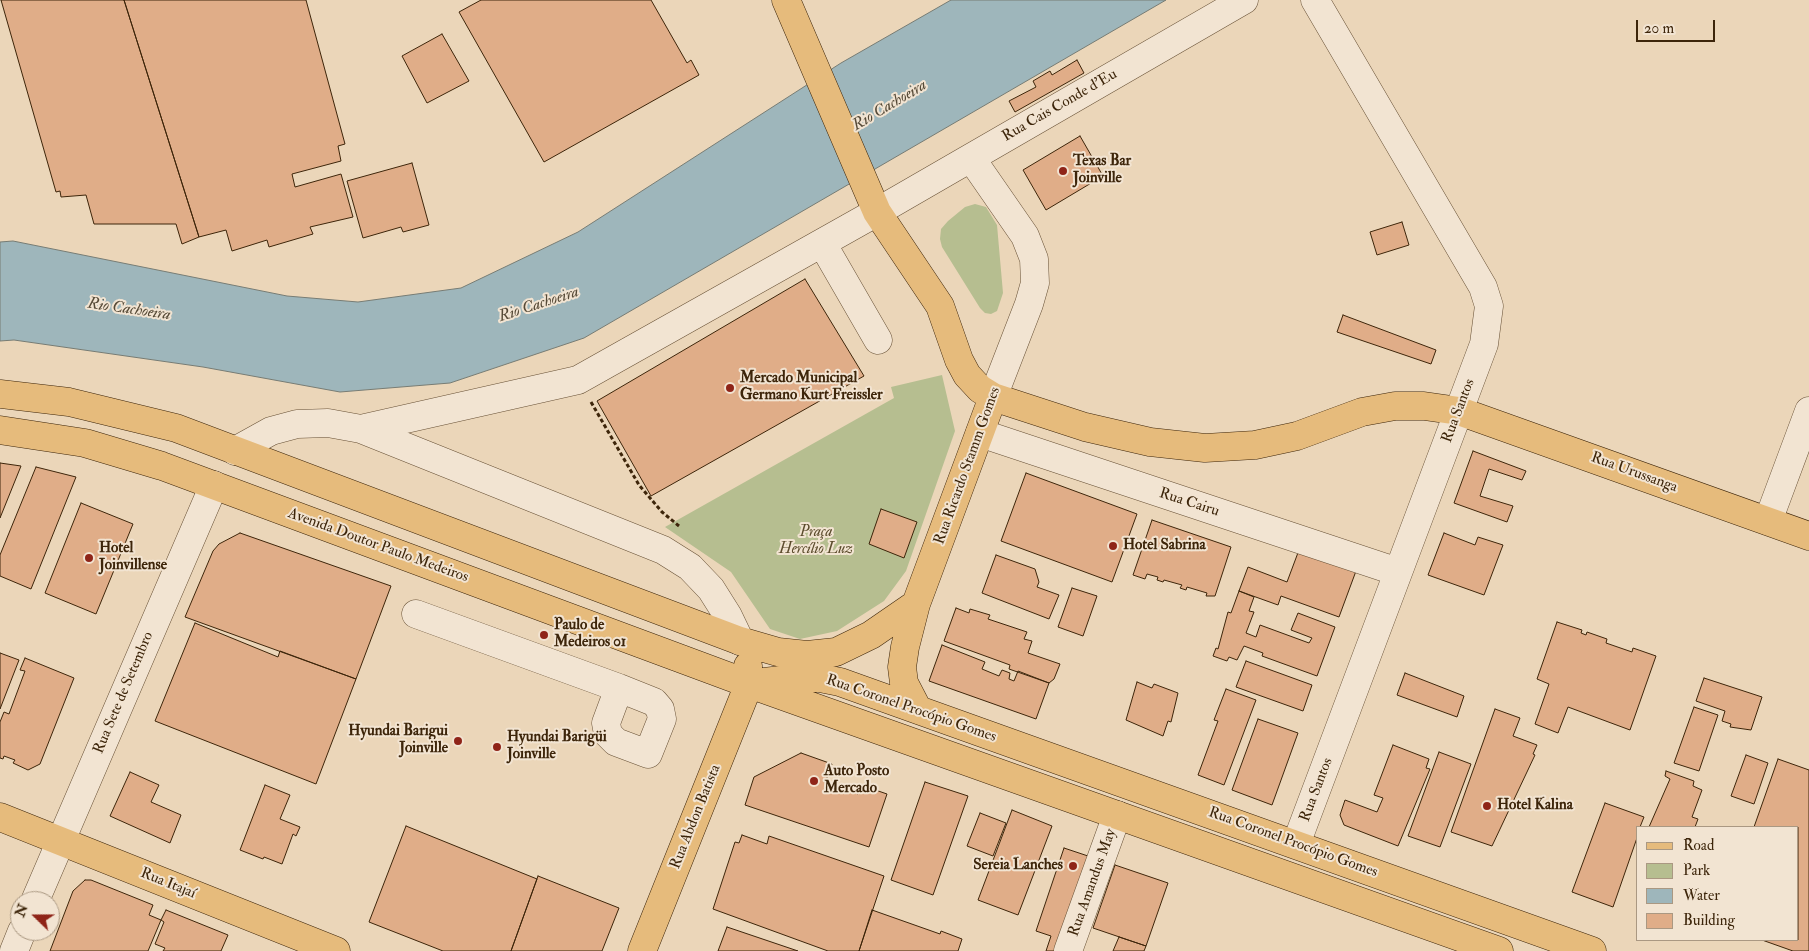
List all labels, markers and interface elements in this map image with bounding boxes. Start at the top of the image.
scale bar [1639,10,1718,42]
text: 20 m [1644,19,1674,38]
street label: Rua Cais Conde d'Eu [999,66,1121,146]
water label: Rio Cachoeira [849,76,931,136]
place label: Texas Bar Joinville [1073,153,1131,188]
marker: Texas Bar Joinville [1057,165,1069,177]
water label: Rio Cachoeira [496,283,582,327]
water label: Rio Cachoeira [86,295,172,325]
place label: Mercado Municipal Germano Kurt Freissler [740,370,883,405]
street label: Rua Santos [1439,376,1479,446]
marker: Mercado Municipal Germano Kurt Freissler [724,382,736,394]
street label: Rua Ricardo Stamm Gomes [931,385,1005,547]
street label: Rua Urussanga [1588,449,1680,497]
street label: Rua Cairu [1157,485,1221,521]
street label: Avenida Doutor Paulo Medeiros [285,505,471,587]
park label: Praça Hercílio Luz [779,524,853,559]
place label: Hotel Sabrina [1123,537,1206,555]
place label: Hotel Joinvillense [99,540,167,575]
marker: Hotel Sabrina [1107,540,1119,552]
marker: Hotel Joinvillense [83,552,95,564]
place label: Paulo de Medeiros 01 [554,617,626,652]
street label: Rua Sete de Setembro [90,629,158,757]
marker: Paulo de Medeiros 01 [538,629,550,641]
street label: Rua Coronel Procópio Gomes [823,671,999,747]
place label: Hyundai Barigui Joinville [348,723,448,758]
place label: Hyundai Barigüi Joinville [507,729,607,764]
marker: Hyundai Barigui Joinville [452,735,464,747]
marker: Hyundai Barigüi Joinville [491,741,503,753]
street label: Rua Santos [1297,755,1337,825]
street label: Rua Abdon Batista [667,762,725,872]
place label: Auto Posto Mercado [824,763,889,798]
marker: Auto Posto Mercado [808,775,820,787]
place label: Hotel Kalina [1497,797,1573,815]
marker: Hotel Kalina [1481,800,1493,812]
street label: Rua Coronel Procópio Gomes [1206,804,1380,882]
legend [1636,826,1799,941]
street label: Rua Amandus May [1065,827,1121,939]
text: Road [1683,836,1714,855]
place label: Sereia Lanches [973,857,1063,875]
marker: Sereia Lanches [1067,860,1079,872]
text: Park [1683,861,1710,880]
street label: Rua Itajaí [138,865,198,903]
text: Water [1683,886,1720,905]
north arrow [10,891,60,941]
text: N [11,902,32,920]
text: Building [1683,911,1735,930]

